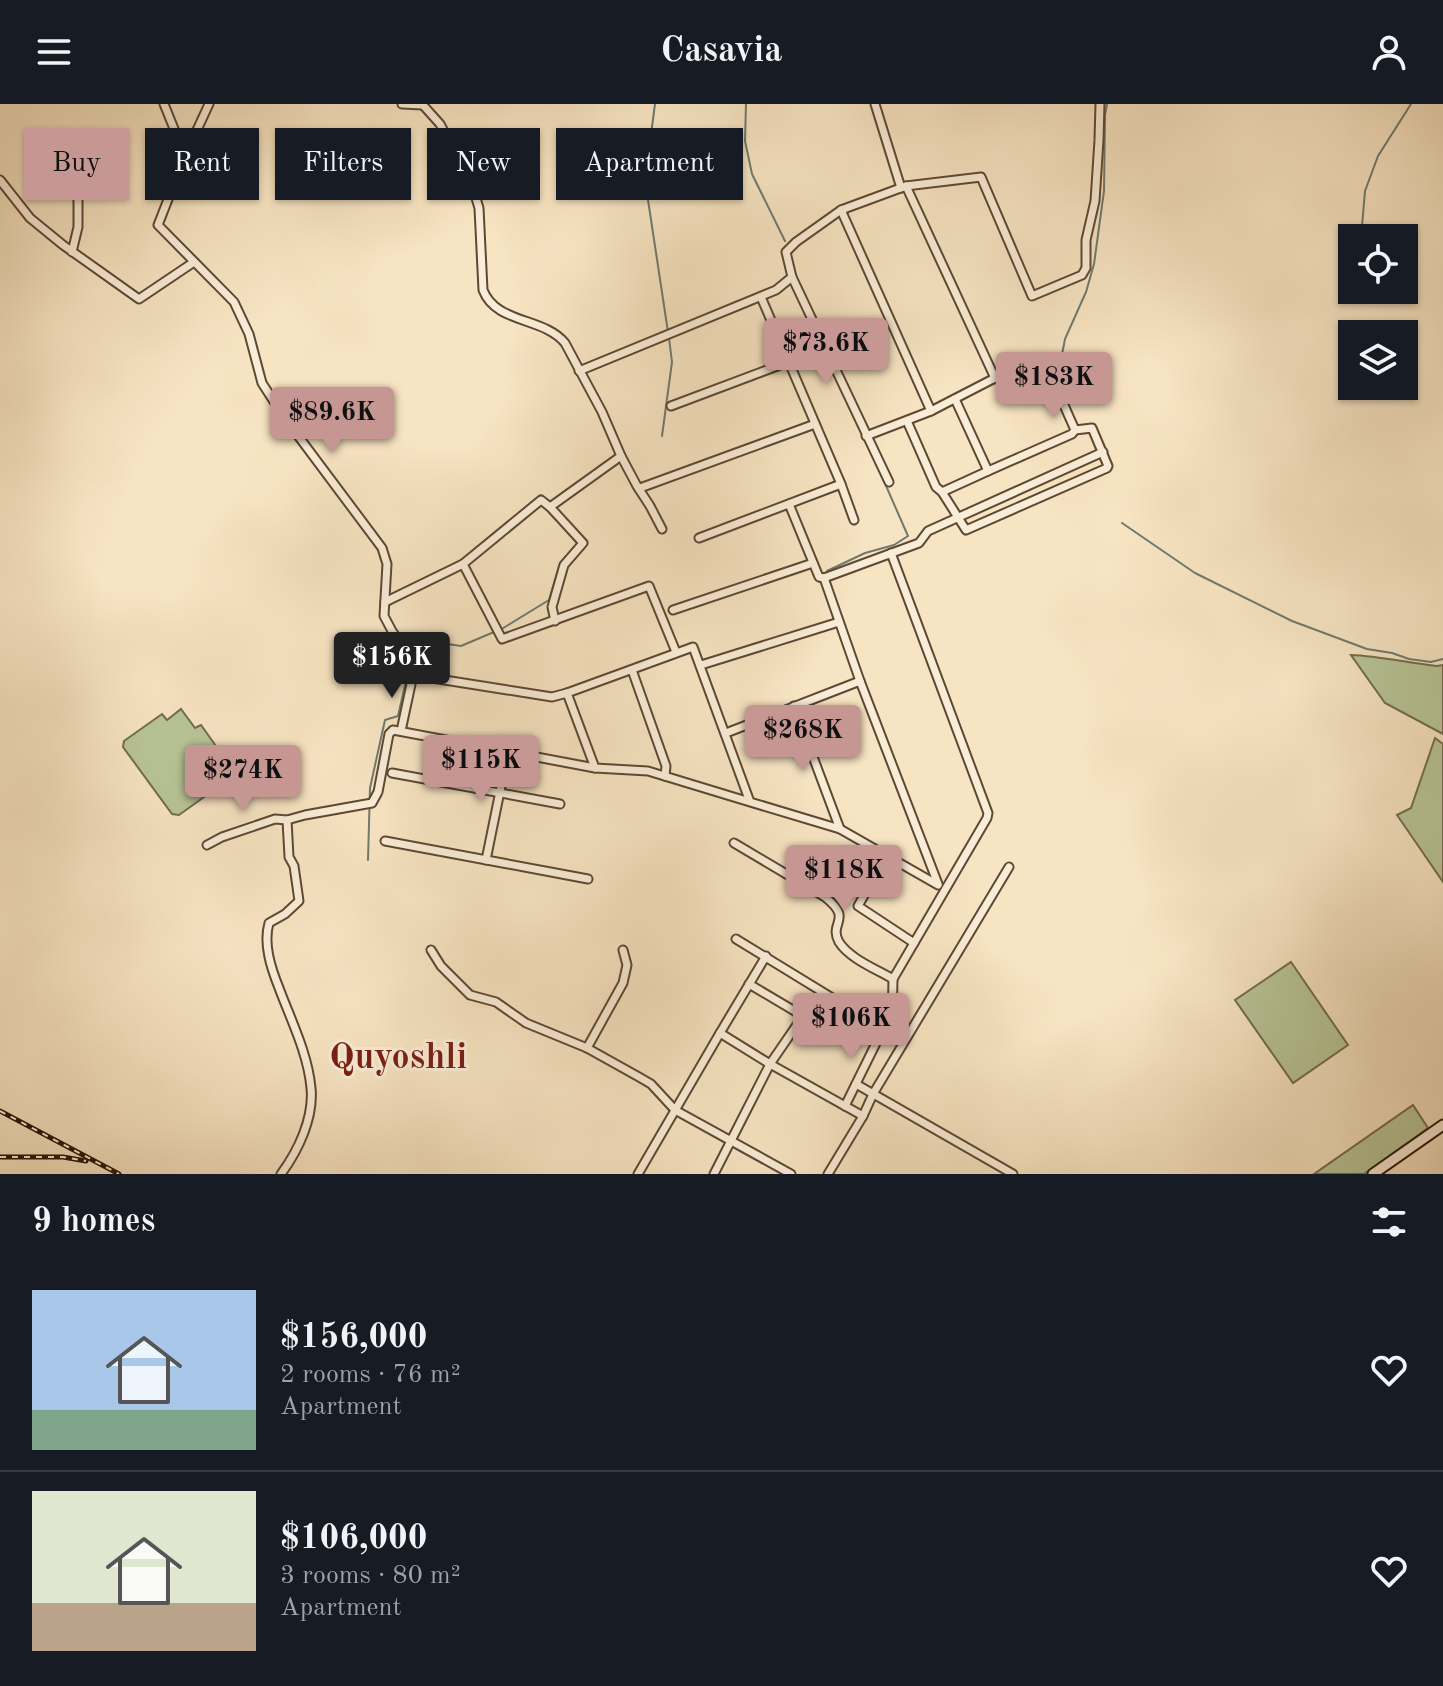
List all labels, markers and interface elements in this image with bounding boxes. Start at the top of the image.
icon: menu [32,30,76,74]
icon: person [1367,30,1411,74]
text: Casavia [660,34,783,70]
chip: Buy [24,128,129,200]
chip: Rent [145,128,259,200]
chip: Filters [275,128,411,200]
chip: New [427,128,540,200]
chip: Apartment [556,128,743,200]
map controls [1338,224,1418,400]
button: locate [1338,224,1418,304]
pin: $73.6K [761,318,891,386]
button: layers [1338,320,1418,400]
text: $73.6K [782,331,870,357]
pin: $183K [998,352,1110,420]
text: $183K [1014,365,1094,391]
pin: $89.6K [267,387,397,455]
text: $89.6K [288,400,376,426]
pin: $156K [336,632,448,700]
text: $156K [352,645,432,671]
pin: $268K [747,705,859,773]
text: $268K [763,718,843,744]
pin: $115K [425,735,537,803]
pin: $274K [187,745,299,813]
text: $115K [441,748,521,774]
text: $274K [203,758,283,784]
pin: $118K [788,845,900,913]
text: $118K [804,858,884,884]
pin: $106K [795,993,907,1061]
text: $106K [811,1006,891,1032]
district label: Quyoshli [329,1041,467,1077]
icon: filters [1367,1200,1411,1244]
text: 9 homes [32,1205,155,1239]
text: $156,000 [280,1321,428,1355]
icon: home [96,1322,192,1418]
icon: heart [1367,1348,1411,1392]
text: 2 rooms · 76 m² [280,1362,461,1388]
text: Apartment [280,1394,402,1420]
text: $106,000 [280,1522,428,1556]
icon: home [96,1523,192,1619]
icon: heart [1367,1549,1411,1593]
text: 3 rooms · 80 m² [280,1563,461,1589]
text: Apartment [280,1595,402,1621]

